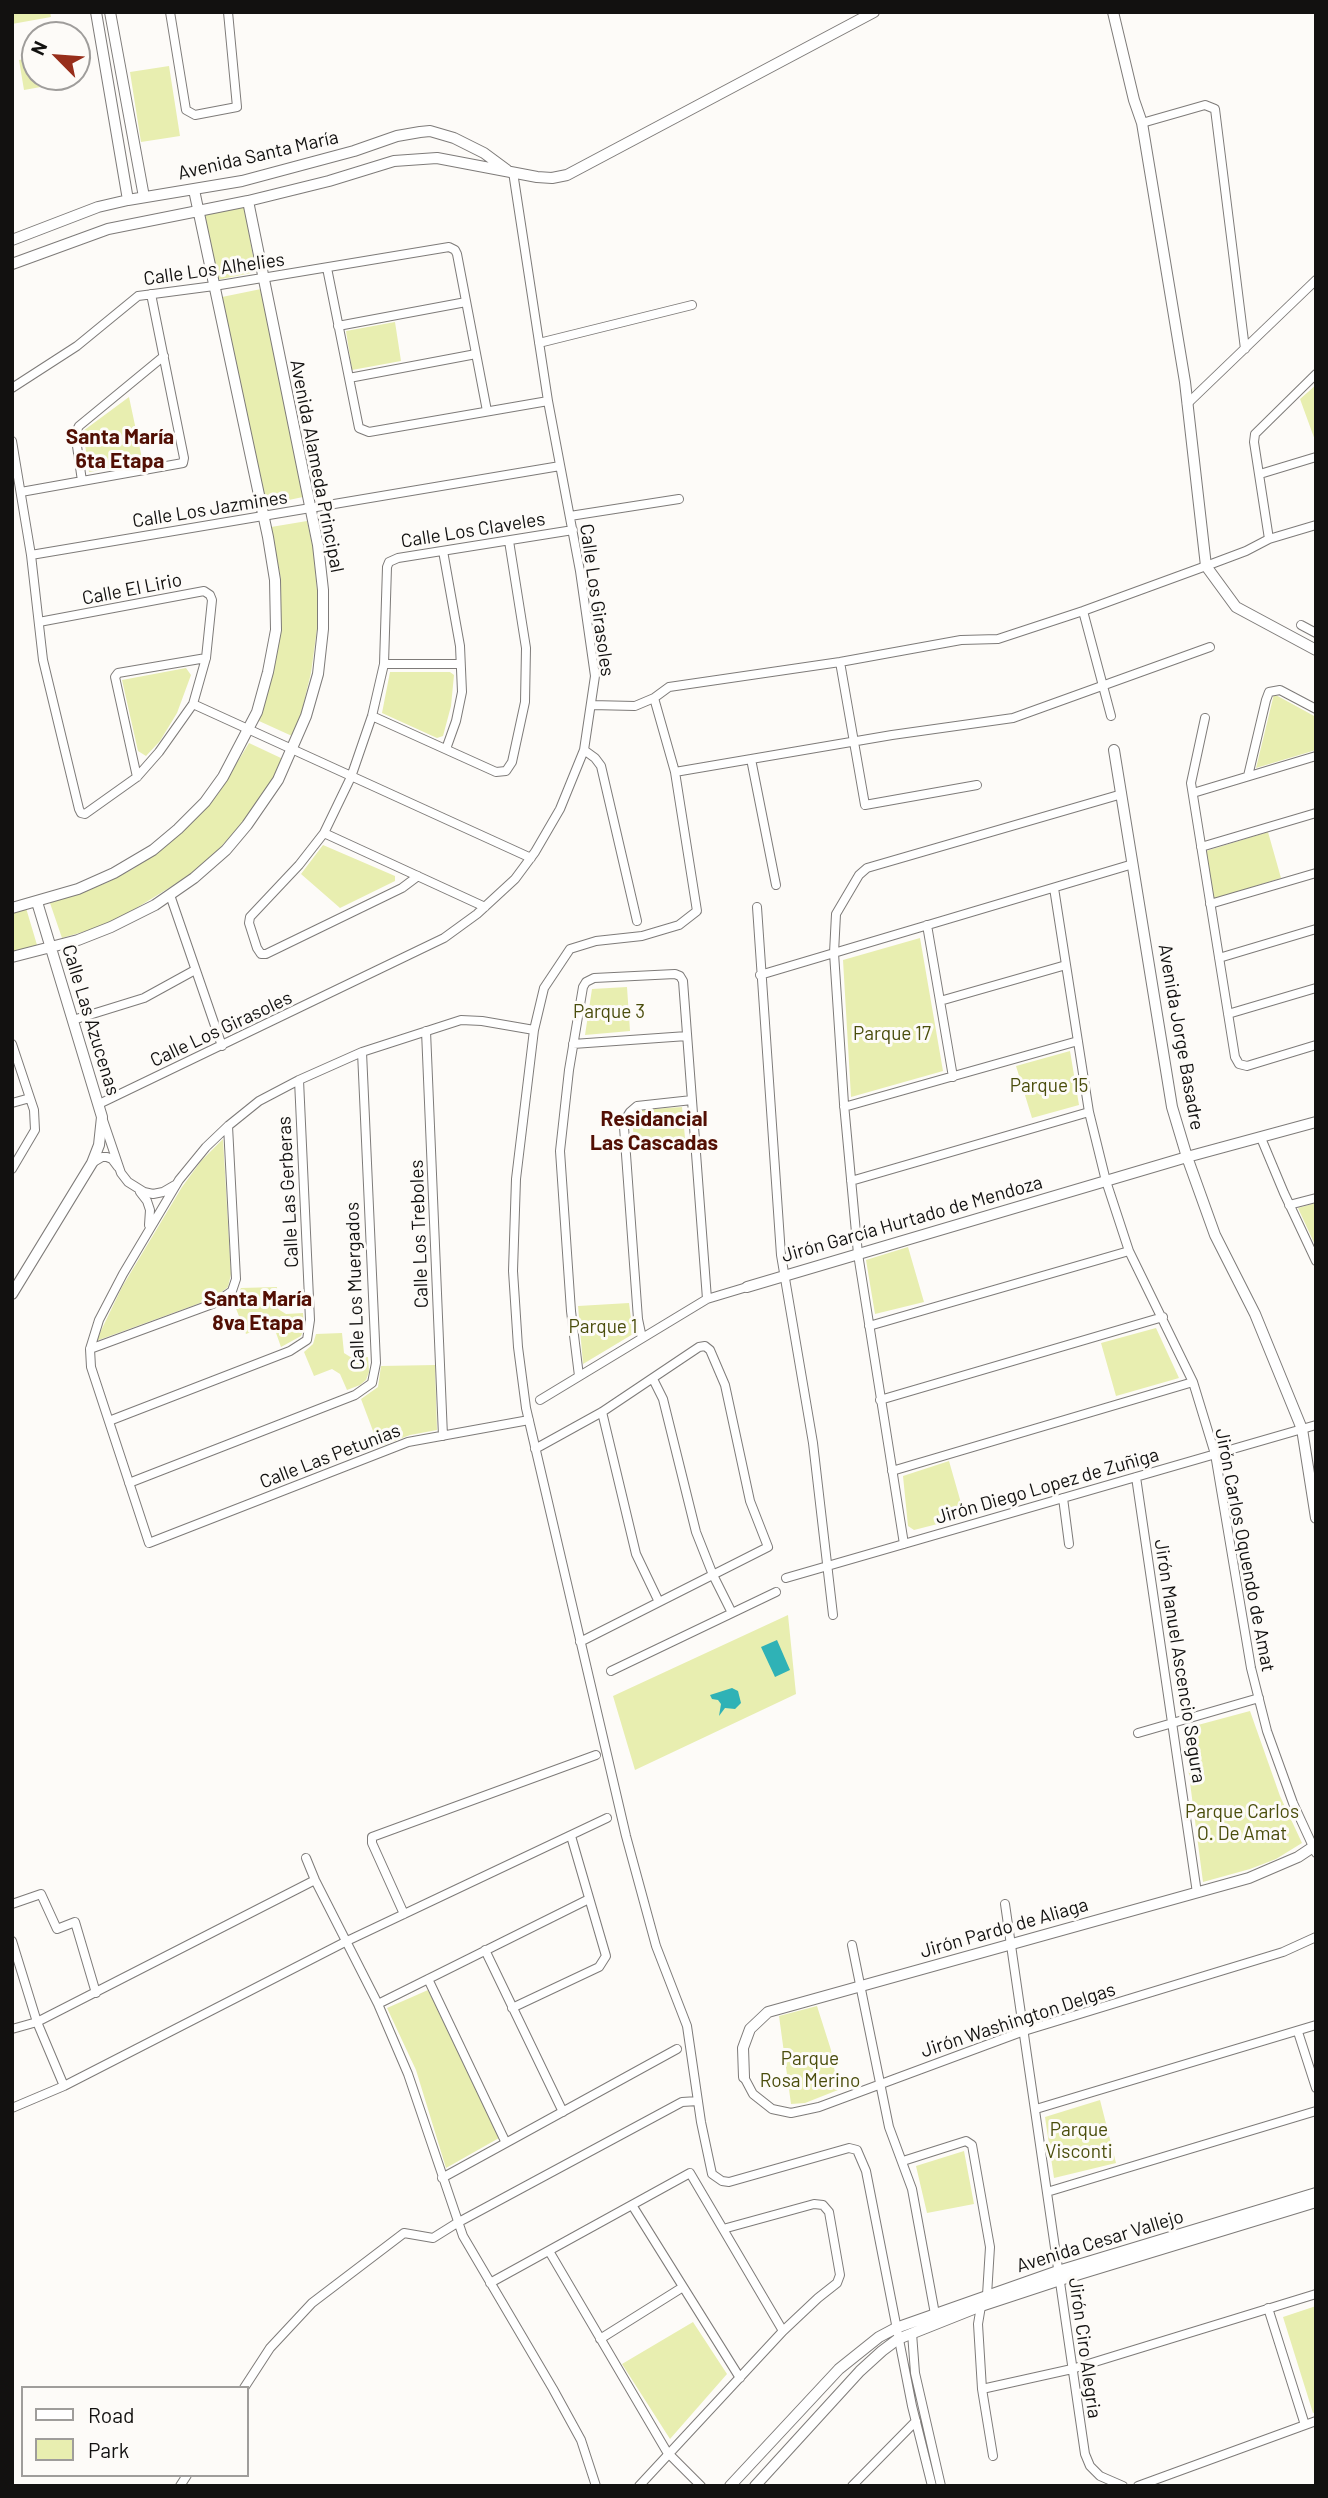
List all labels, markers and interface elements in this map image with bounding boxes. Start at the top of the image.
north arrow [21,21,91,91]
text: N [25,37,51,58]
street label: Avenida Santa María [175,125,341,185]
street label: Calle Los Alhelies [142,248,286,290]
street label: Avenida Alameda Principal [285,358,349,574]
district label: Santa María 6ta Etapa [66,424,174,474]
street label: Calle Los Jazmines [131,485,289,533]
street label: Calle Los Claveles [399,507,547,553]
street label: Calle Los Girasoles [575,522,619,678]
street label: Calle El Lirio [80,568,184,610]
street label: Calle Las Azucenas [57,942,125,1098]
street label: Avenida Jorge Basadre [1153,942,1209,1132]
street label: Calle Los Girasoles [146,986,296,1072]
park label: Parque 3 [573,1001,645,1023]
park label: Parque 17 [853,1023,931,1045]
park label: Parque 15 [1010,1075,1088,1097]
district label: Residancial Las Cascadas [590,1106,718,1156]
street label: Calle Las Gerberas [273,1116,303,1268]
street label: Calle Los Treboles [405,1159,433,1309]
street label: Jirón García Hurtado de Mendoza [779,1171,1045,1267]
street label: Calle Los Muergados [341,1202,369,1370]
district label: Santa María 8va Etapa [204,1286,312,1336]
park label: Parque 1 [569,1316,637,1338]
street label: Calle Las Petunias [256,1419,404,1493]
street label: Jirón Carlos Oquendo de Amat [1210,1426,1280,1674]
street label: Jirón Diego Lopez de Zuñiga [933,1443,1161,1529]
street label: Jirón Manuel Ascencio Segura [1149,1537,1211,1785]
park label: Parque Carlos O. De Amat [1185,1801,1299,1845]
street label: Jirón Pardo de Aliaga [917,1893,1091,1963]
street label: Jirón Washington Delgas [918,1978,1118,2062]
park label: Parque Rosa Merino [760,2048,860,2092]
park label: Parque Visconti [1045,2119,1113,2163]
street label: Avenida Cesar Vallejo [1014,2205,1186,2277]
street label: Jirón Ciro Alegria [1064,2276,1106,2420]
legend [21,2386,248,2477]
text: Road [88,2402,134,2427]
text: Park [88,2437,129,2462]

